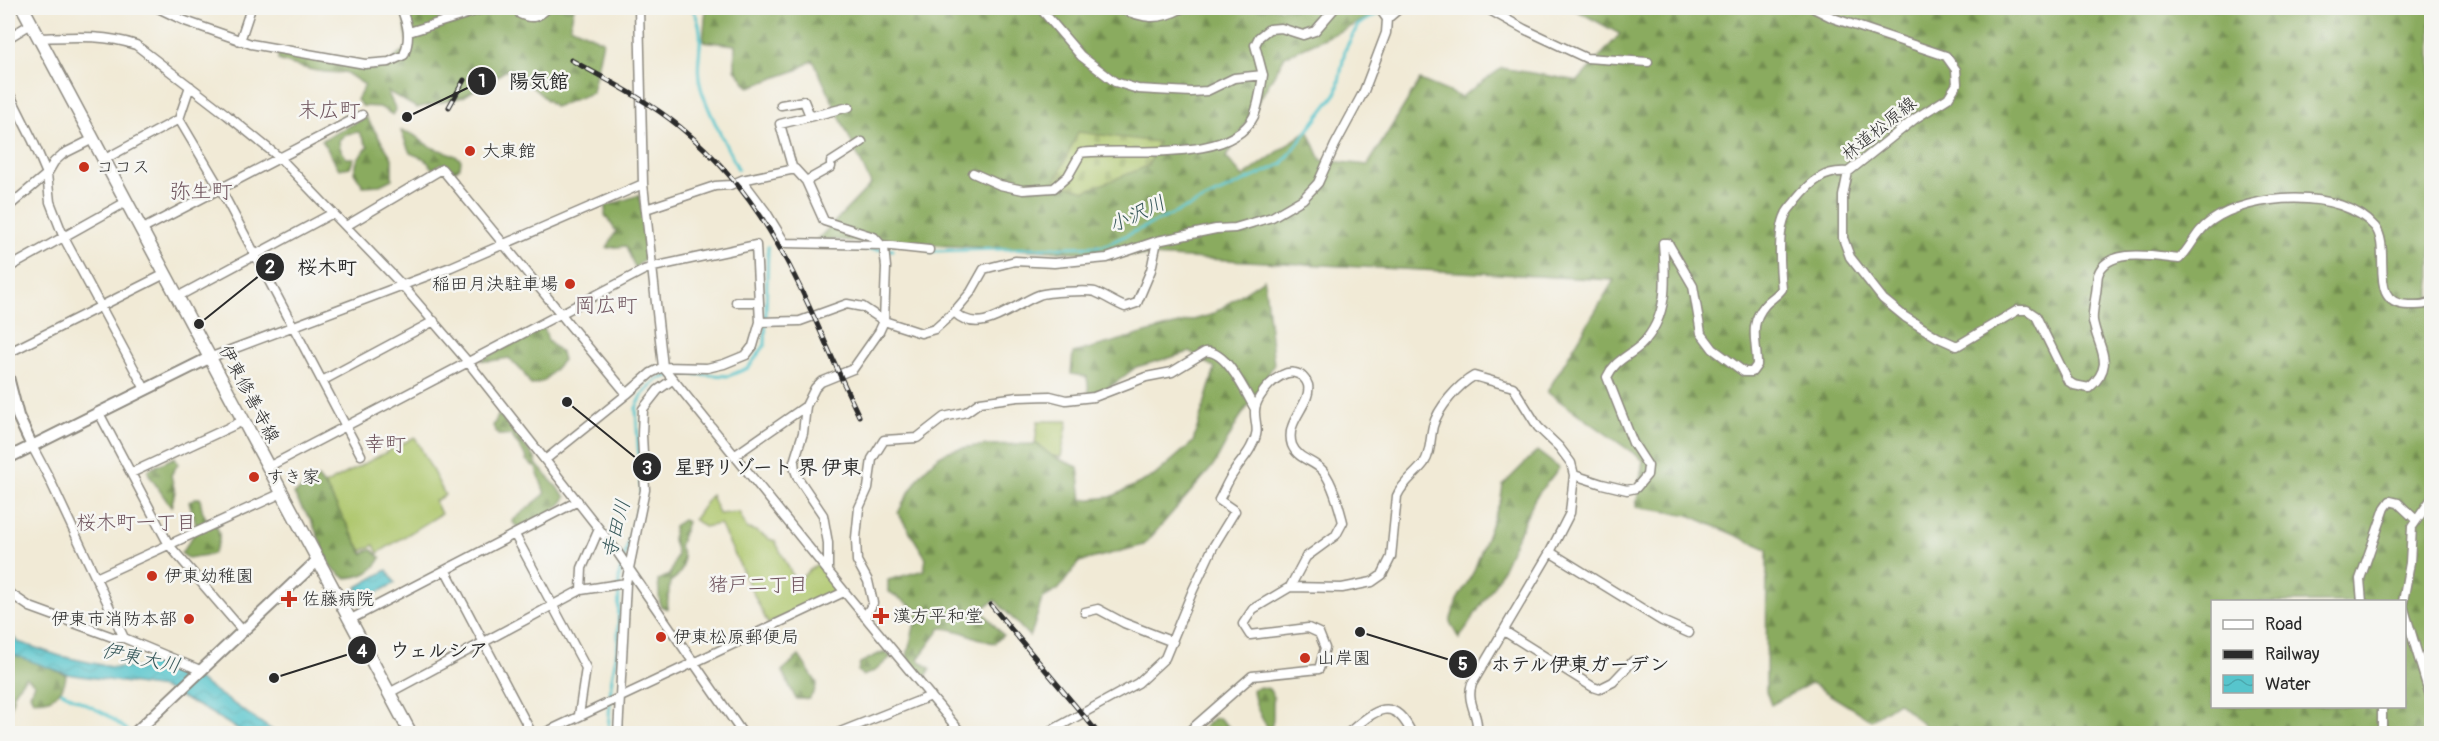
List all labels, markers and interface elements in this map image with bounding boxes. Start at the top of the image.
callout: 陽気館 [467,62,581,100]
text: 陽気館 [509,69,569,94]
text: 1 [478,70,486,93]
street label: 林道松原線 [1837,92,1921,166]
district label: 末広町 [298,97,361,124]
place label: 大東館 [482,140,536,163]
marker: 大東館 [463,144,477,158]
place label: ココス [96,156,150,179]
marker: ココス [77,160,91,174]
district label: 弥生町 [170,178,233,205]
water label: 小沢川 [1105,190,1169,238]
callout: 桜木町 [255,248,369,286]
text: 桜木町 [297,255,357,280]
text: 2 [265,256,275,279]
place label: 稲田月決駐車場 [432,273,558,296]
marker: 稲田月決駐車場 [563,277,577,291]
district label: 岡広町 [575,292,638,319]
street label: 伊東修善寺線 [213,341,285,447]
district label: 幸町 [364,431,406,458]
callout: 星野リゾート 界 伊東 [632,448,873,486]
text: 星野リゾート 界 伊東 [674,455,862,480]
text: 3 [642,457,652,480]
place label: すき家 [266,466,320,489]
marker: すき家 [247,470,261,484]
water label: 寺田川 [596,497,636,561]
district label: 桜木町一丁目 [76,510,196,535]
place label: 伊東幼稚園 [164,565,254,588]
marker: 伊東幼稚園 [145,569,159,583]
district label: 猪戸二丁目 [708,572,808,597]
place label: 佐藤病院 [302,588,374,611]
marker: 佐藤病院 [280,590,298,608]
legend [2211,600,2406,708]
place label: 漢方平和堂 [893,605,983,628]
place label: 伊東市消防本部 [51,608,177,631]
marker: 漢方平和堂 [874,609,888,623]
marker: 伊東市消防本部 [182,612,196,626]
text: Road [2265,613,2302,636]
place label: 伊東松原郵便局 [673,626,799,649]
marker: 伊東松原郵便局 [654,630,668,644]
callout: ウェルシア [347,631,501,669]
water label: 伊東大川 [99,637,183,679]
text: ウェルシア [390,638,488,663]
text: 4 [357,640,368,663]
text: Railway [2265,643,2320,666]
callout: ホテル伊東ガーデン [1448,645,1682,683]
place label: 山岸園 [1317,647,1371,670]
marker: 山岸園 [1298,651,1312,665]
text: ホテル伊東ガーデン [1491,652,1669,677]
text: 5 [1458,653,1468,676]
text: Water [2265,673,2311,696]

